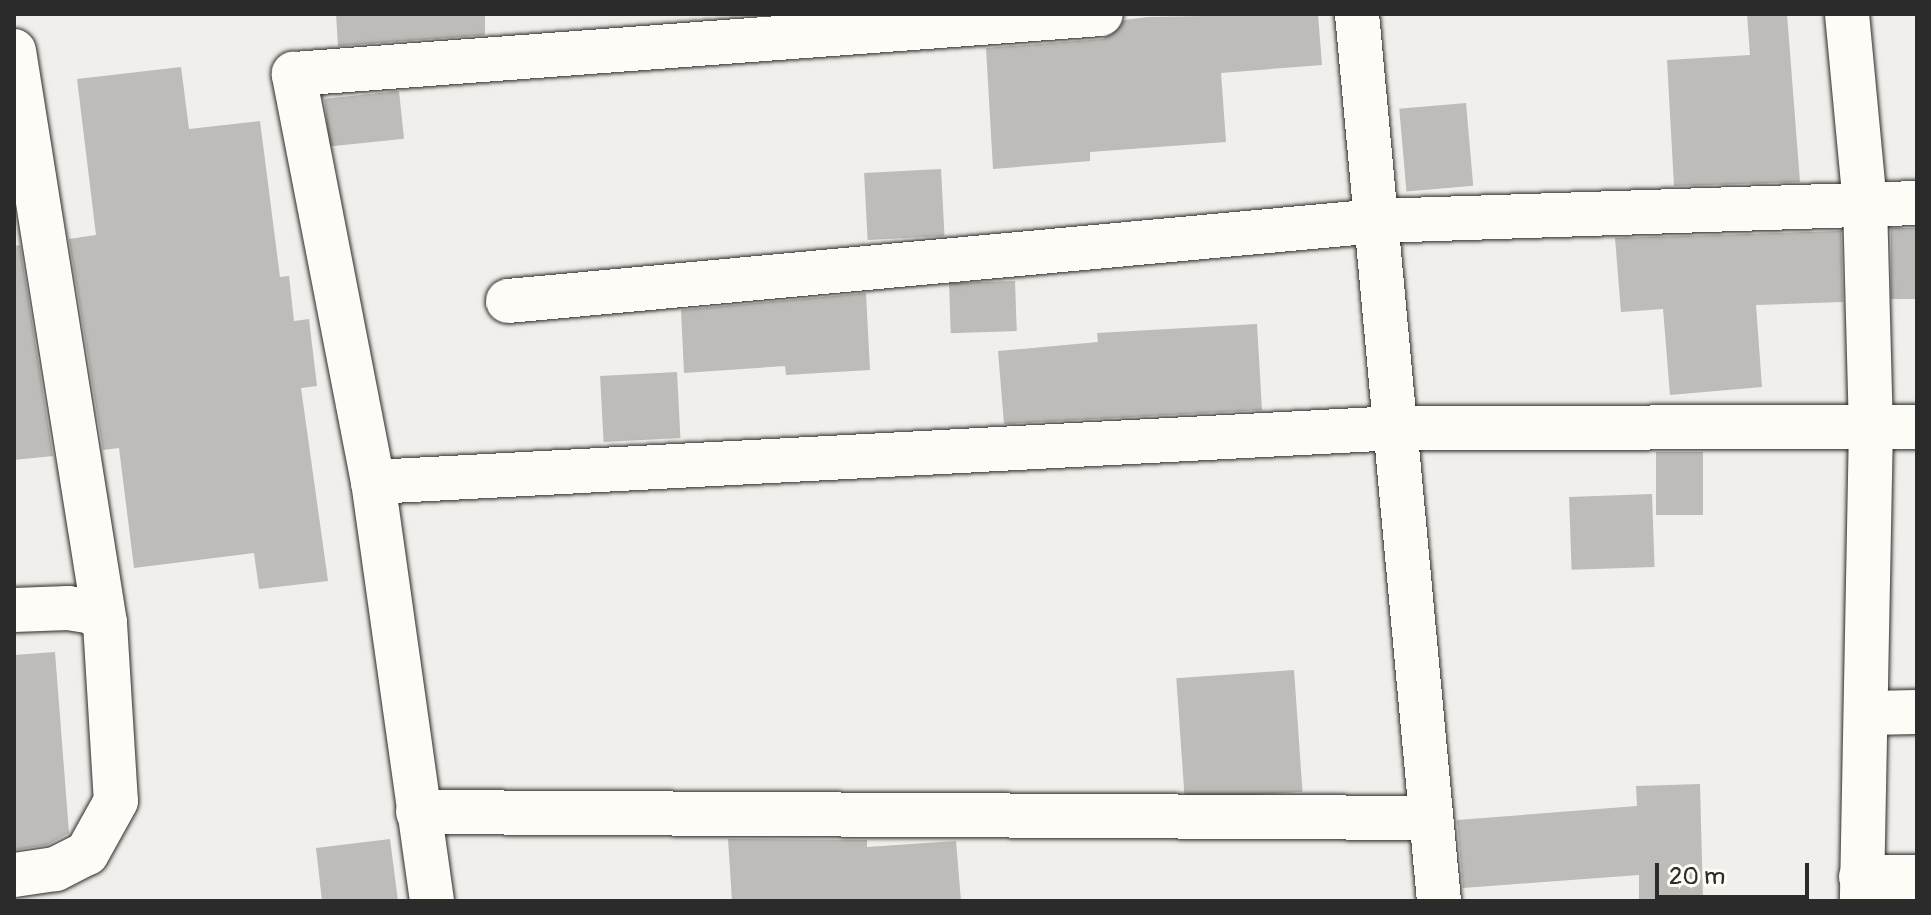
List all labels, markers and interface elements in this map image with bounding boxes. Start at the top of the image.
scale bar [1659,847,1813,897]
text: 20 m [1669,862,1725,891]

